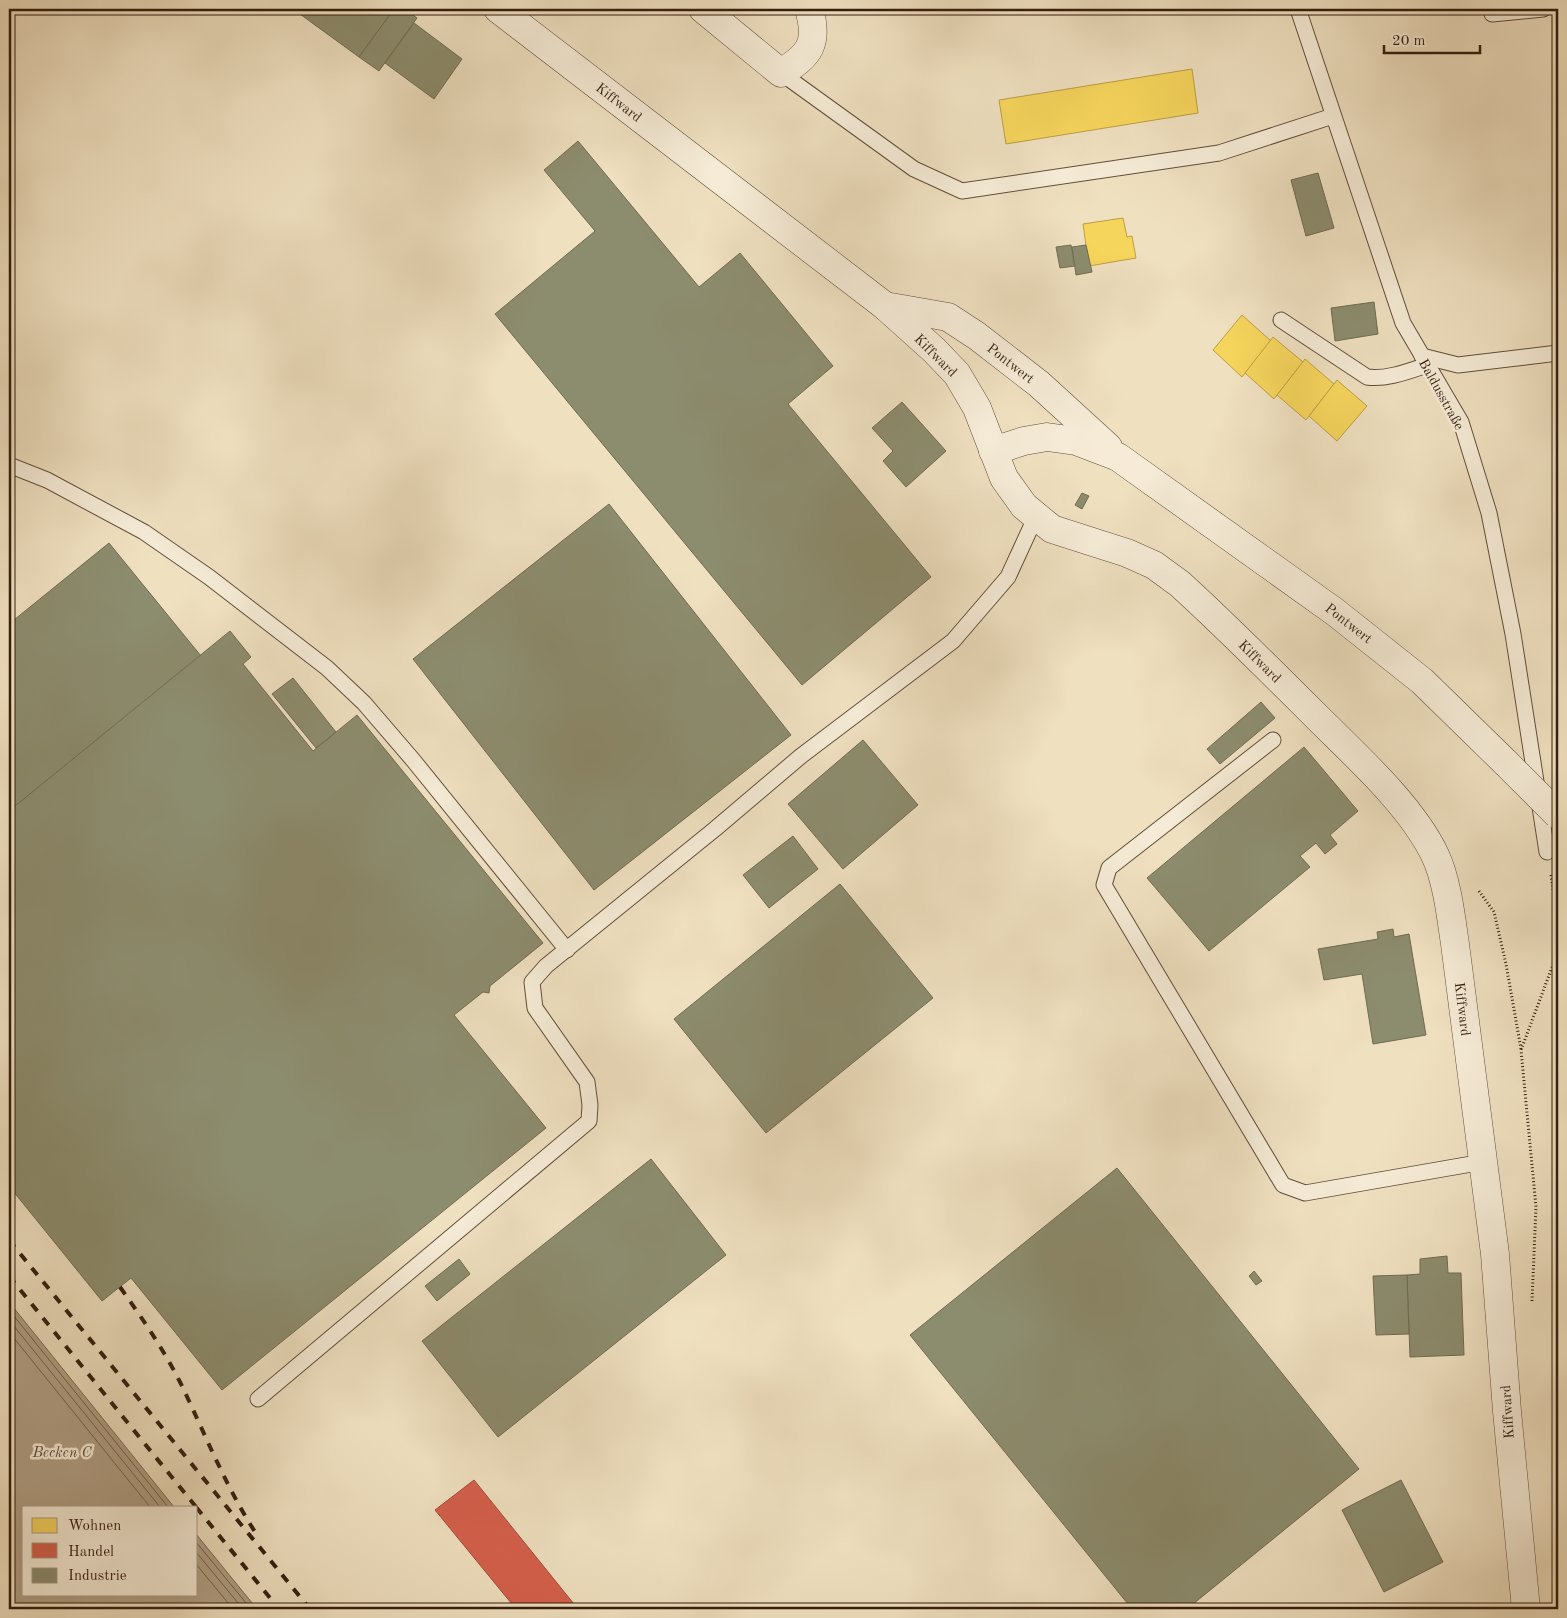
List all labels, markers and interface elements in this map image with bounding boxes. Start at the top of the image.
scale bar [1384,22,1481,54]
text: 20 m [1392,34,1426,49]
street label: Kiffward [593,81,644,125]
street label: Kiffward [911,332,959,380]
street label: Pontwert [984,341,1037,386]
street label: Baldusstraße [1416,357,1466,432]
street label: Pontwert [1322,601,1375,646]
street label: Kiffward [1235,638,1283,686]
street label: Kiffward [1452,981,1472,1037]
street label: Kiffward [1499,1385,1517,1439]
water label: Becken C [31,1446,93,1461]
legend [22,1506,198,1596]
text: Wohnen [68,1519,121,1534]
text: Handel [68,1545,114,1560]
text: Industrie [68,1569,127,1584]

